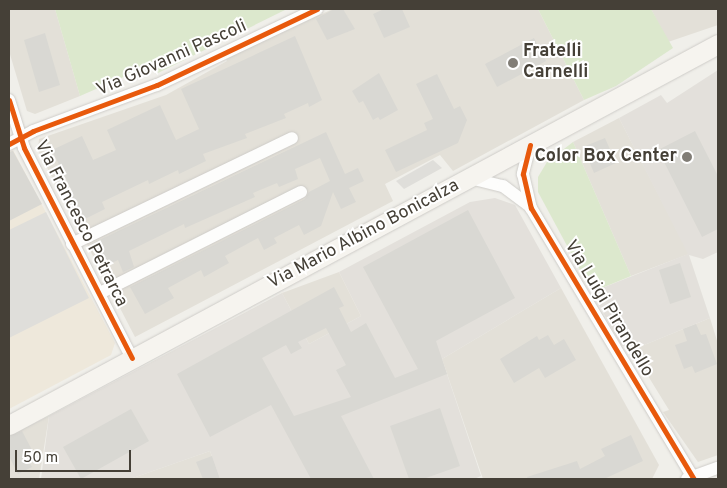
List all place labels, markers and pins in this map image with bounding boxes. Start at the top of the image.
place label: Fratelli Carnelli [523,42,588,84]
marker: Fratelli Carnelli [507,57,519,69]
place label: Color Box Center [534,146,677,168]
marker: Color Box Center [681,151,693,163]

